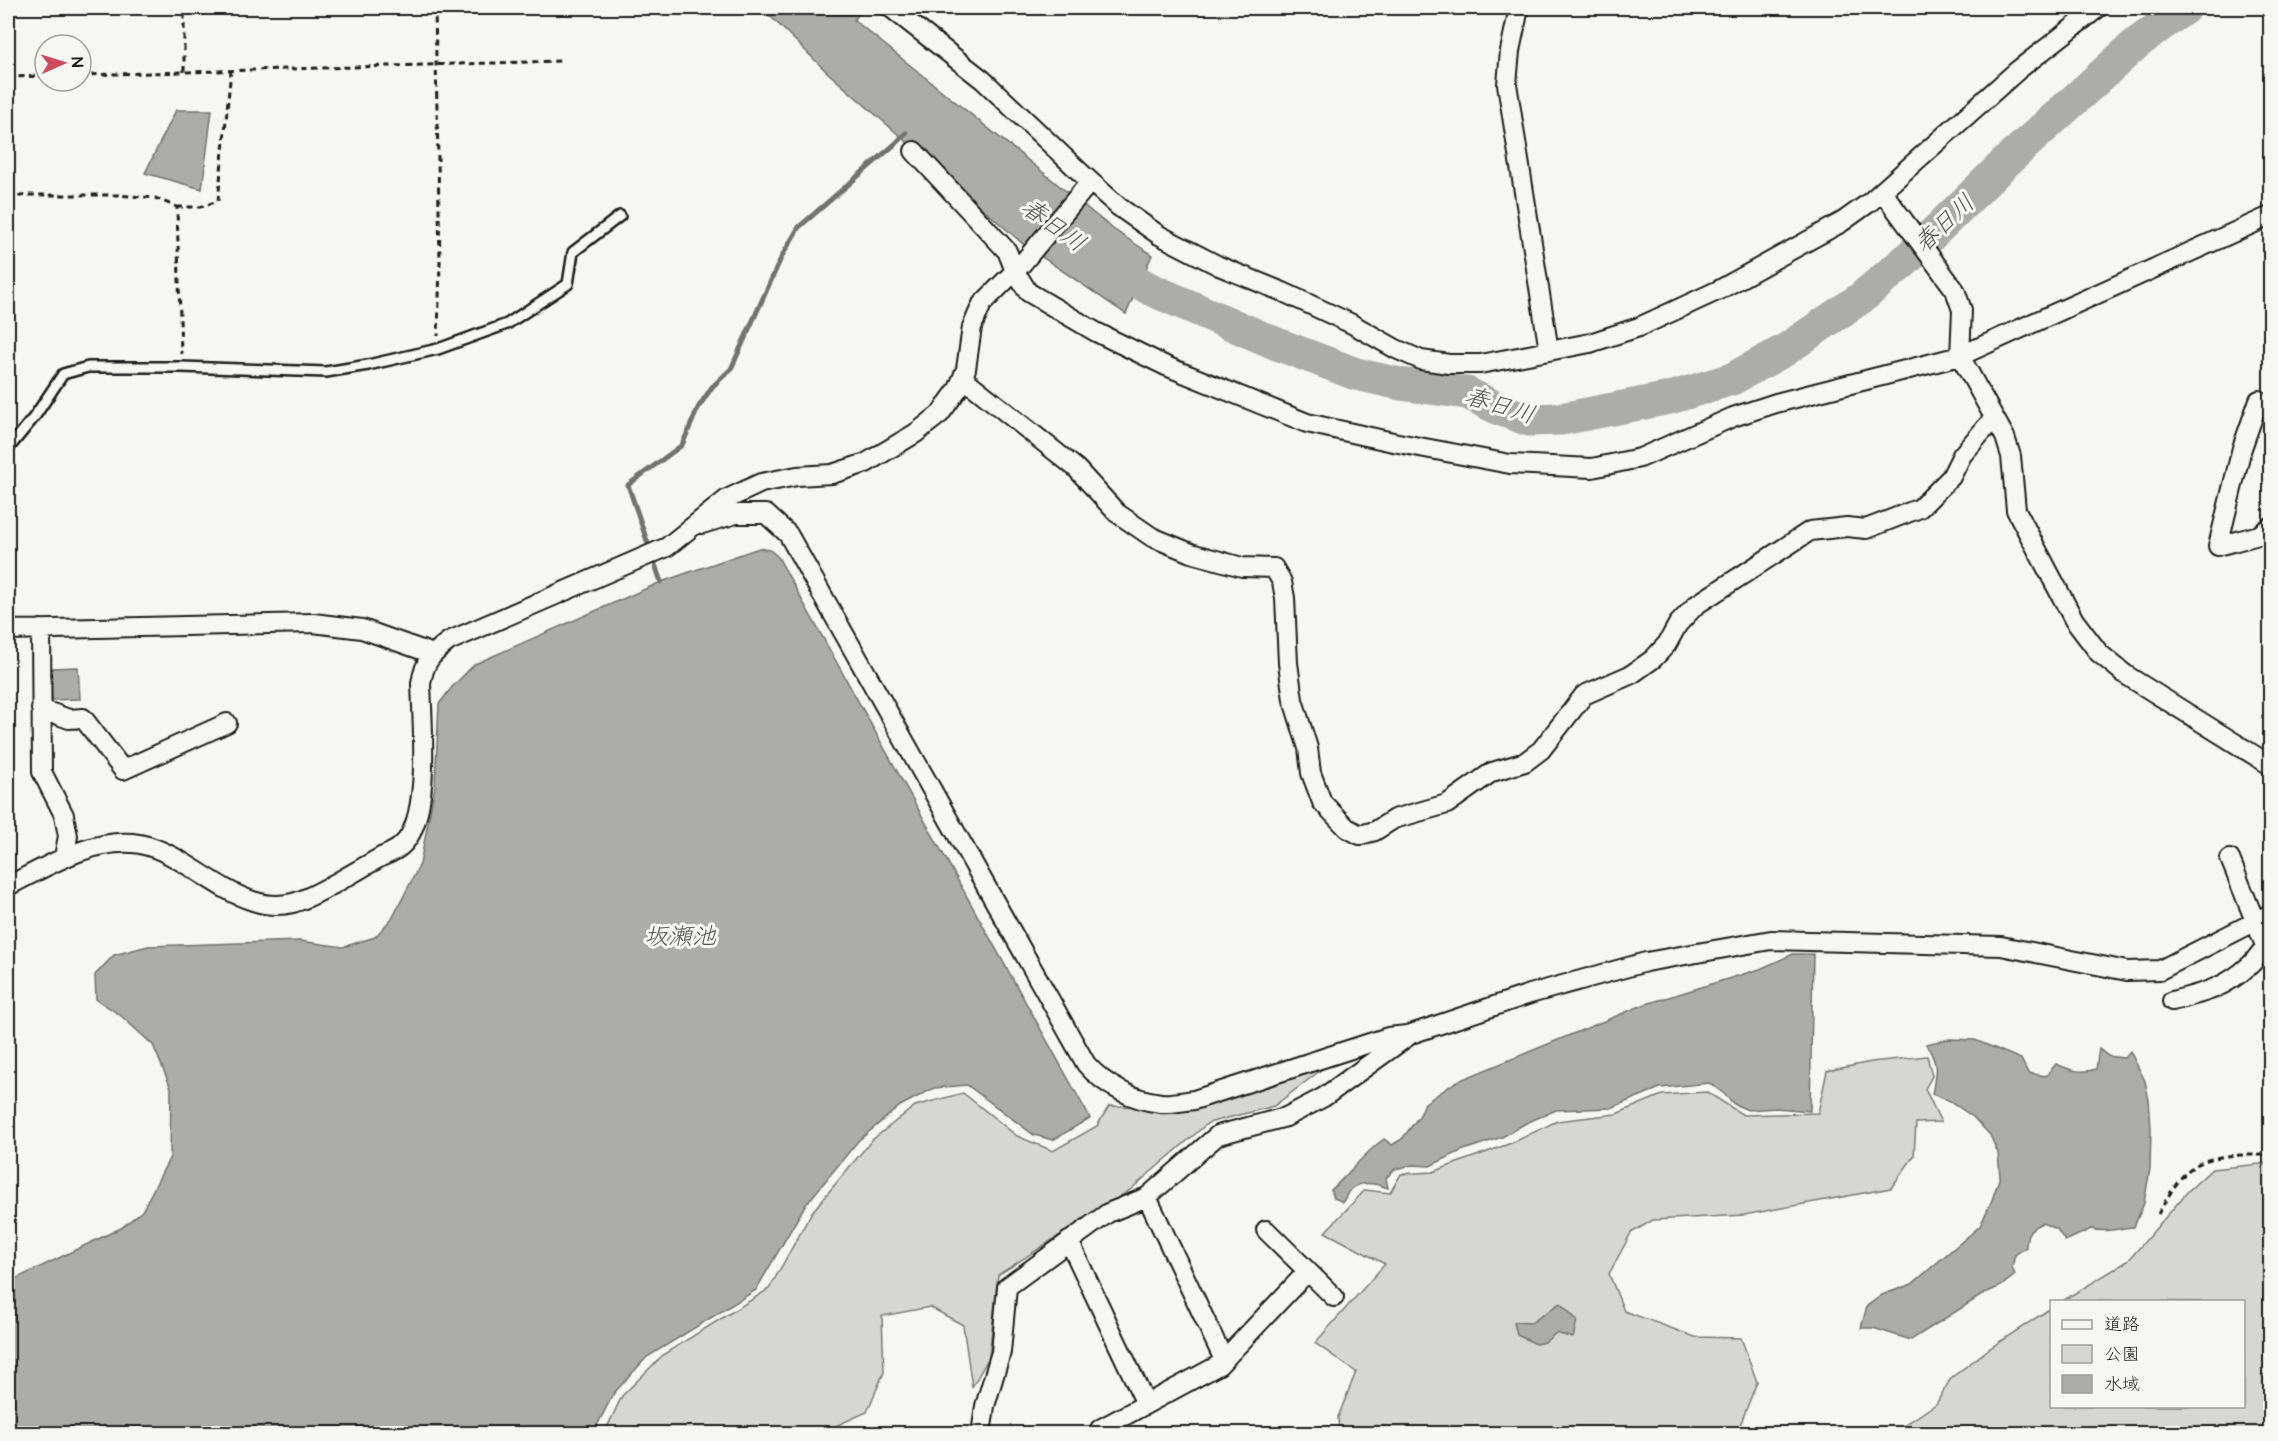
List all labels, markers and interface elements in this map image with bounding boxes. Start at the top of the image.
north arrow [33,33,93,93]
text: N [66,57,88,68]
water label: 春日川 [1907,187,1983,261]
water label: 春日川 [1014,191,1093,261]
water label: 春日川 [1460,379,1539,433]
water label: 坂瀬池 [644,920,717,954]
legend [2050,1300,2245,1408]
text: 道路 [2104,1312,2140,1337]
text: 公園 [2104,1342,2140,1367]
text: 水域 [2104,1372,2140,1397]

